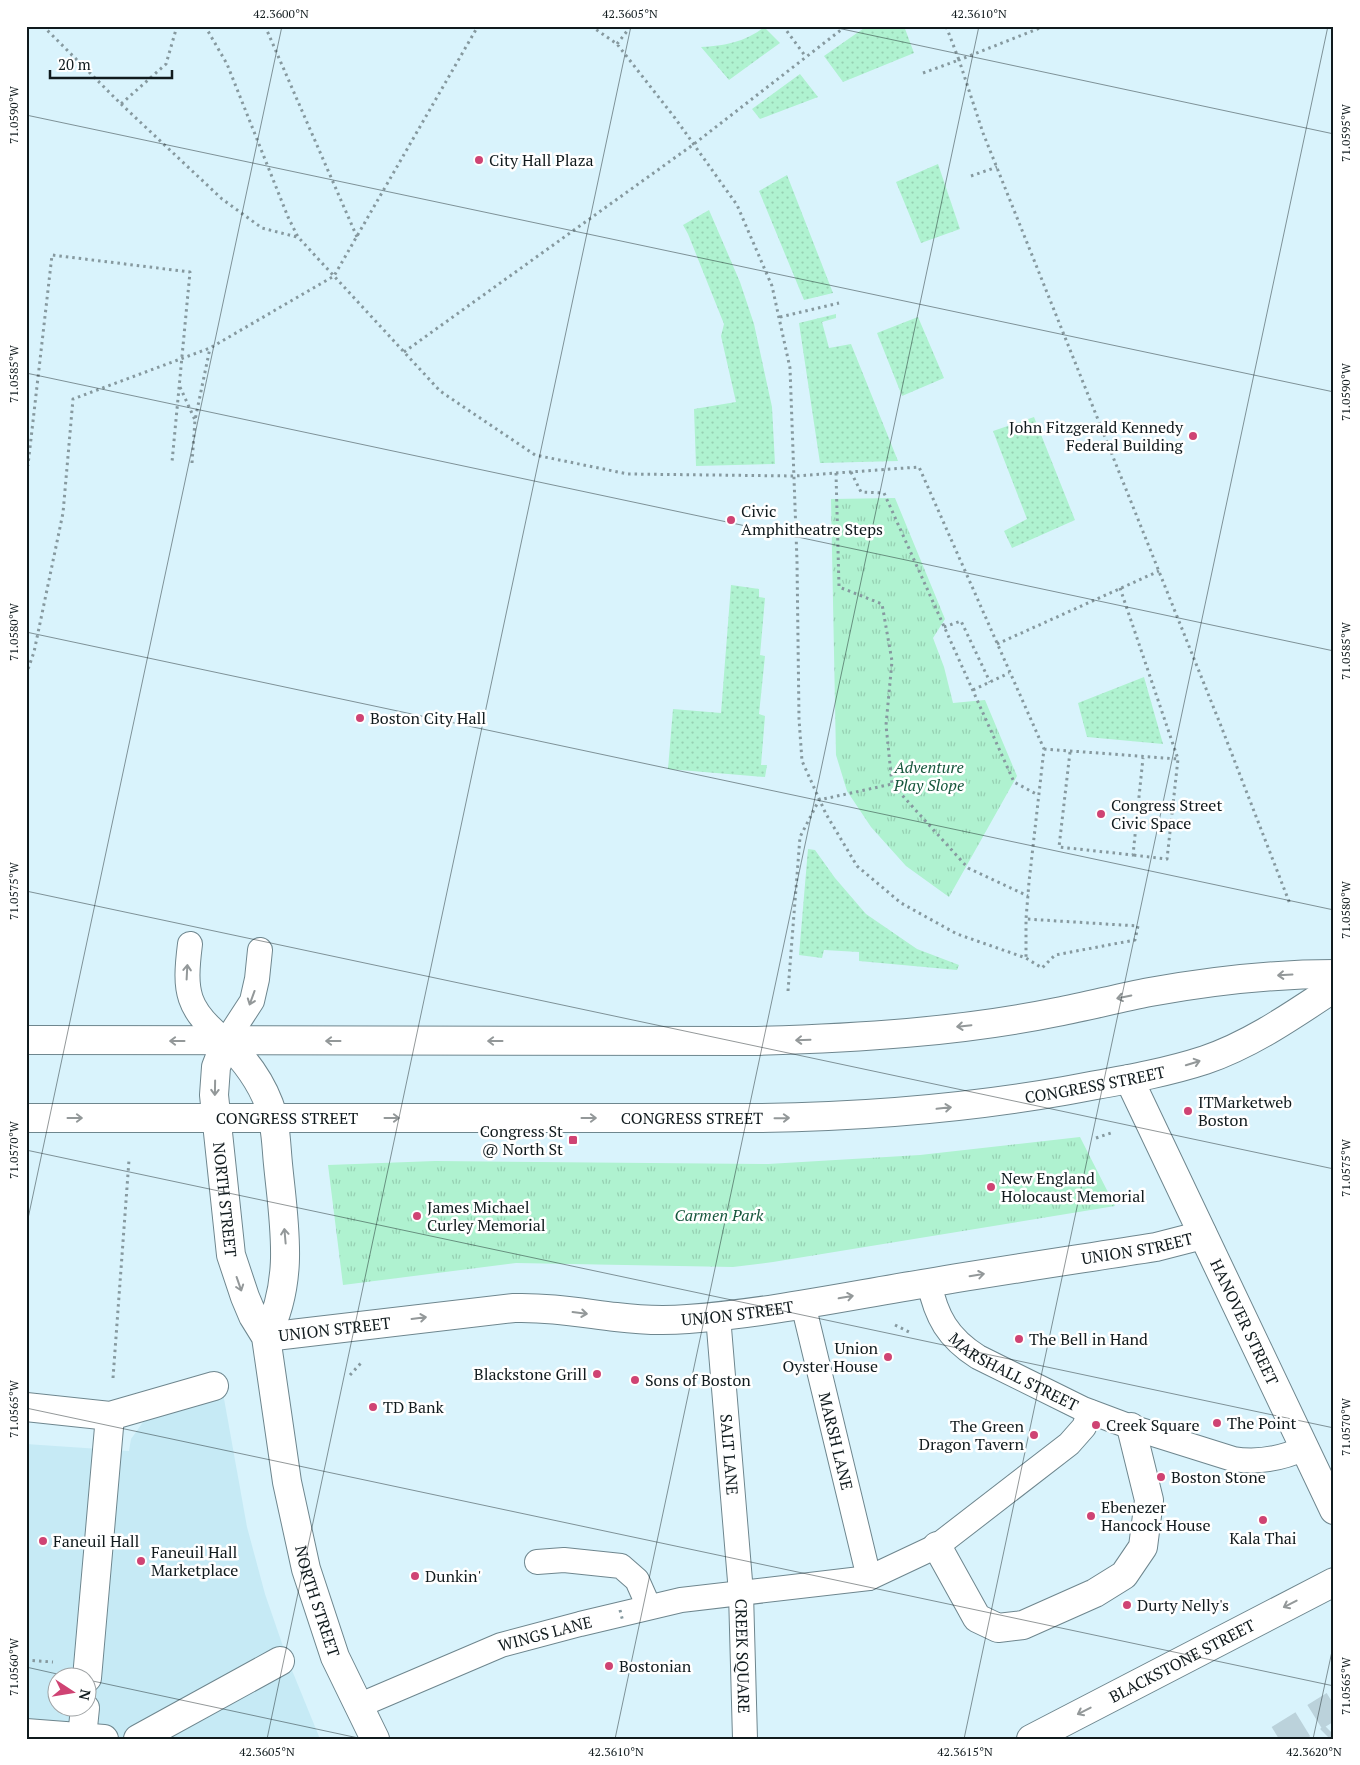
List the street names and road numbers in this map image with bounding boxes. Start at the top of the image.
street label: CONGRESS STREET [1023,1061,1167,1108]
street label: CONGRESS STREET [216,1107,358,1129]
street label: CONGRESS STREET [621,1107,763,1129]
street label: NORTH STREET [208,1141,242,1258]
street label: UNION STREET [1080,1227,1195,1269]
street label: HANOVER STREET [1205,1255,1284,1389]
street label: UNION STREET [680,1295,795,1330]
street label: UNION STREET [277,1311,392,1346]
street label: MARSHALL STREET [944,1328,1082,1416]
street label: MARSH LANE [814,1390,858,1492]
street label: SALT LANE [715,1413,744,1496]
street label: NORTH STREET [290,1543,345,1660]
street label: CREEK SQUARE [730,1598,755,1714]
street label: WINGS LANE [496,1611,594,1656]
street label: BLACKSTONE STREET [1105,1614,1259,1708]

